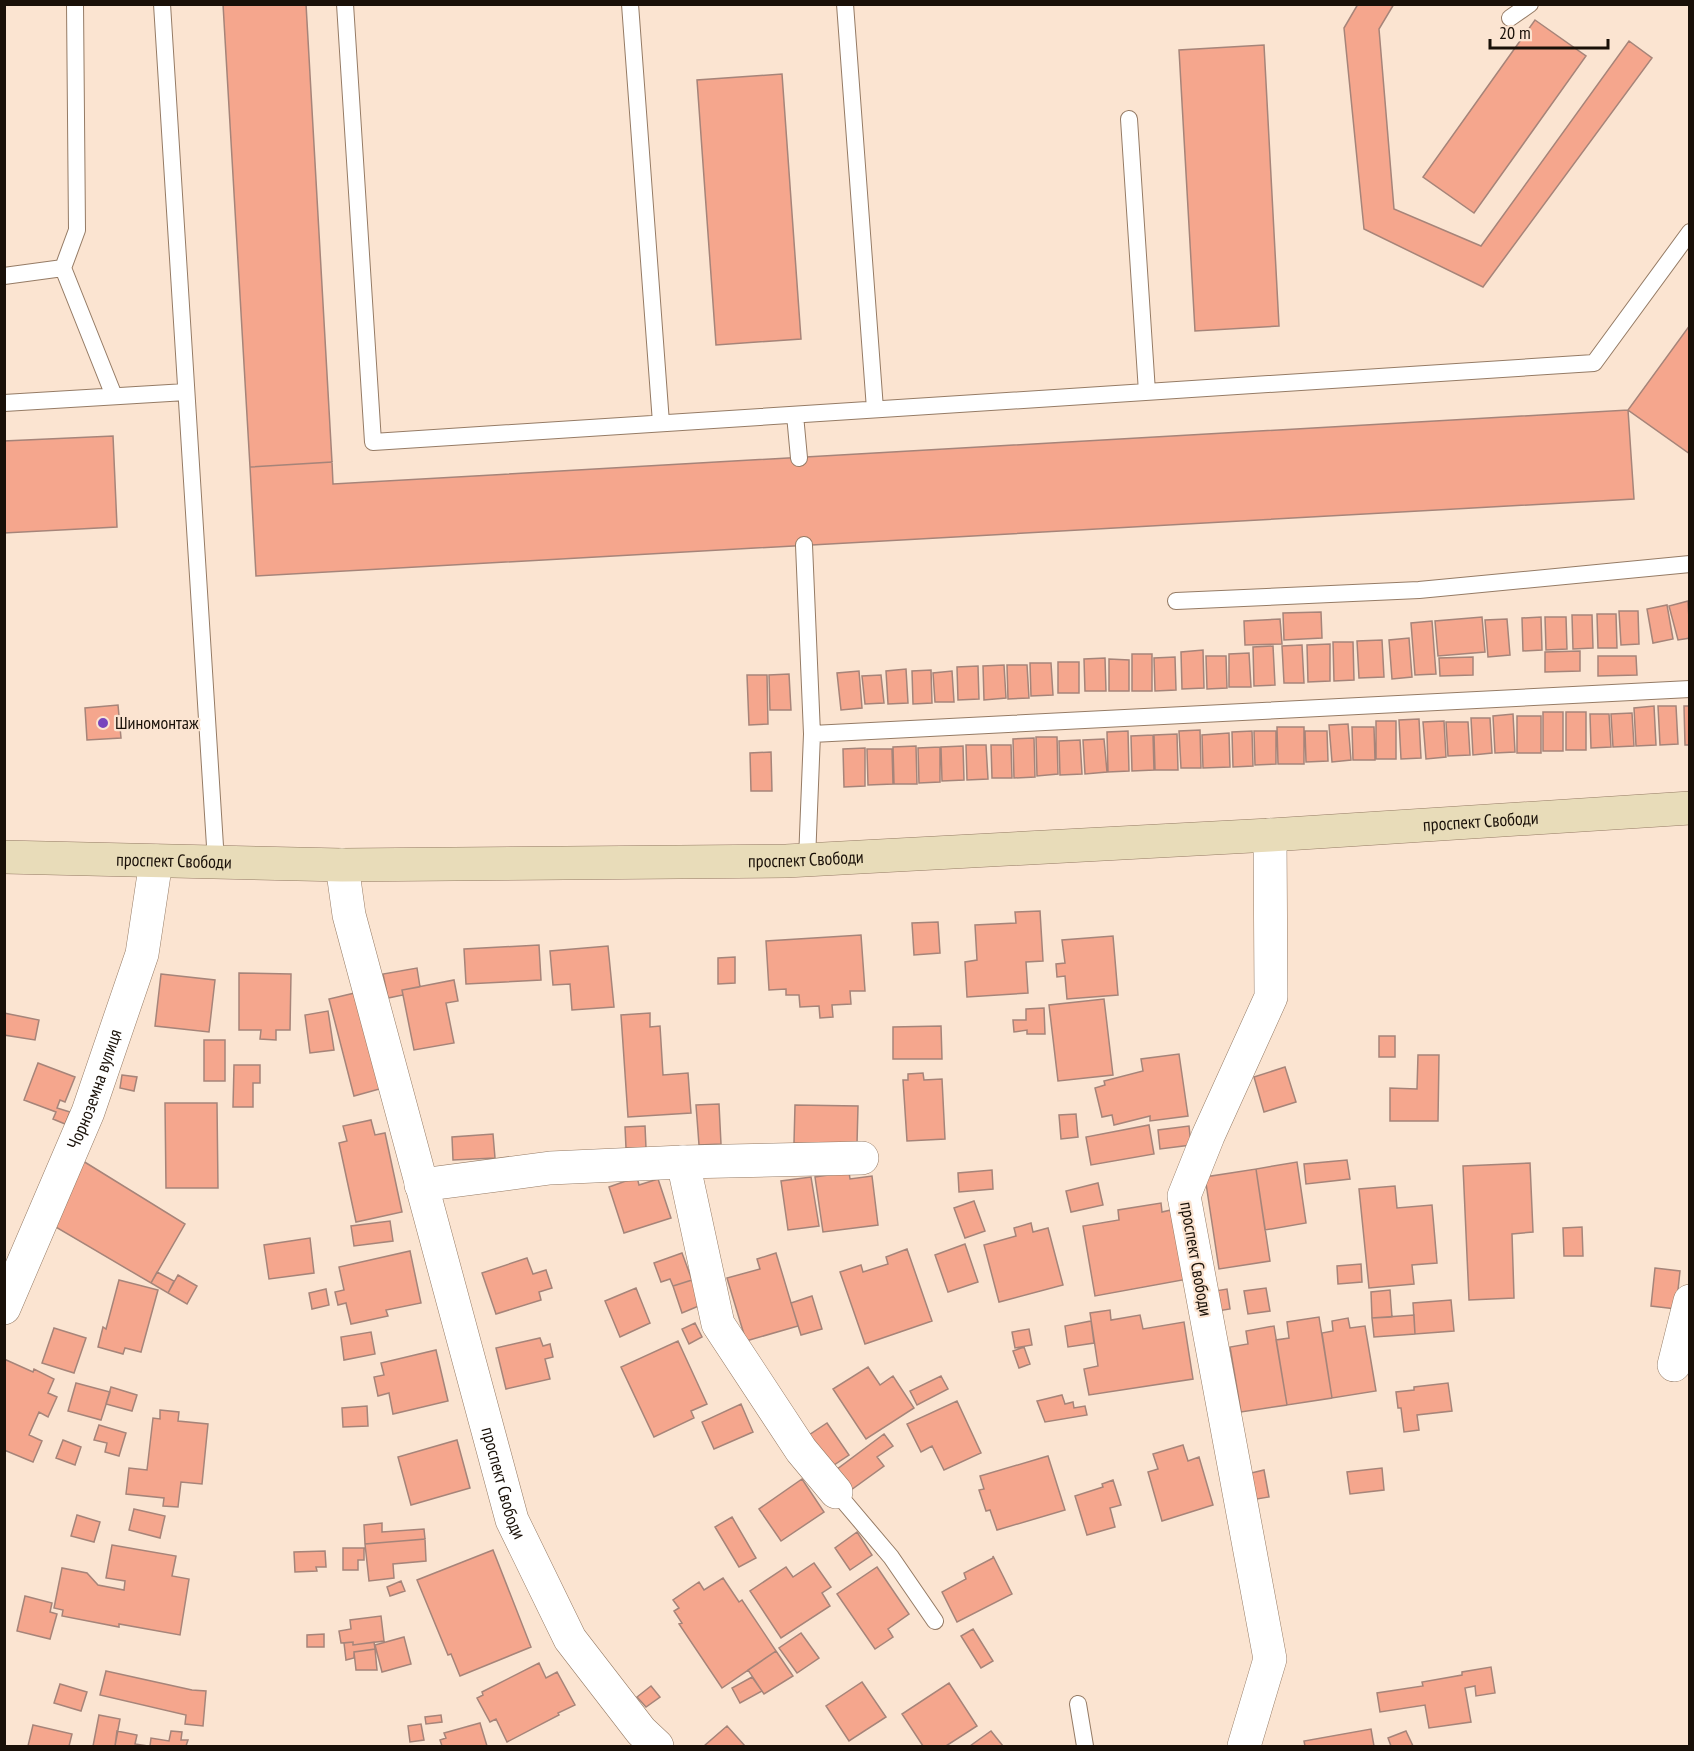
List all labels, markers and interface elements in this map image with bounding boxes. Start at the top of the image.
scale bar [1490,12,1608,50]
text: 20 m [1499,21,1531,44]
place label: Шиномонтаж [115,711,199,734]
marker: Шиномонтаж [96,716,110,730]
street label: проспект Свободи [1422,806,1539,836]
street label: проспект Свободи [748,845,864,872]
street label: проспект Свободи [116,848,232,873]
street label: Чорноземна вулиця [62,1026,126,1152]
street label: проспект Свободи [1175,1200,1218,1318]
street label: проспект Свободи [476,1424,531,1543]

